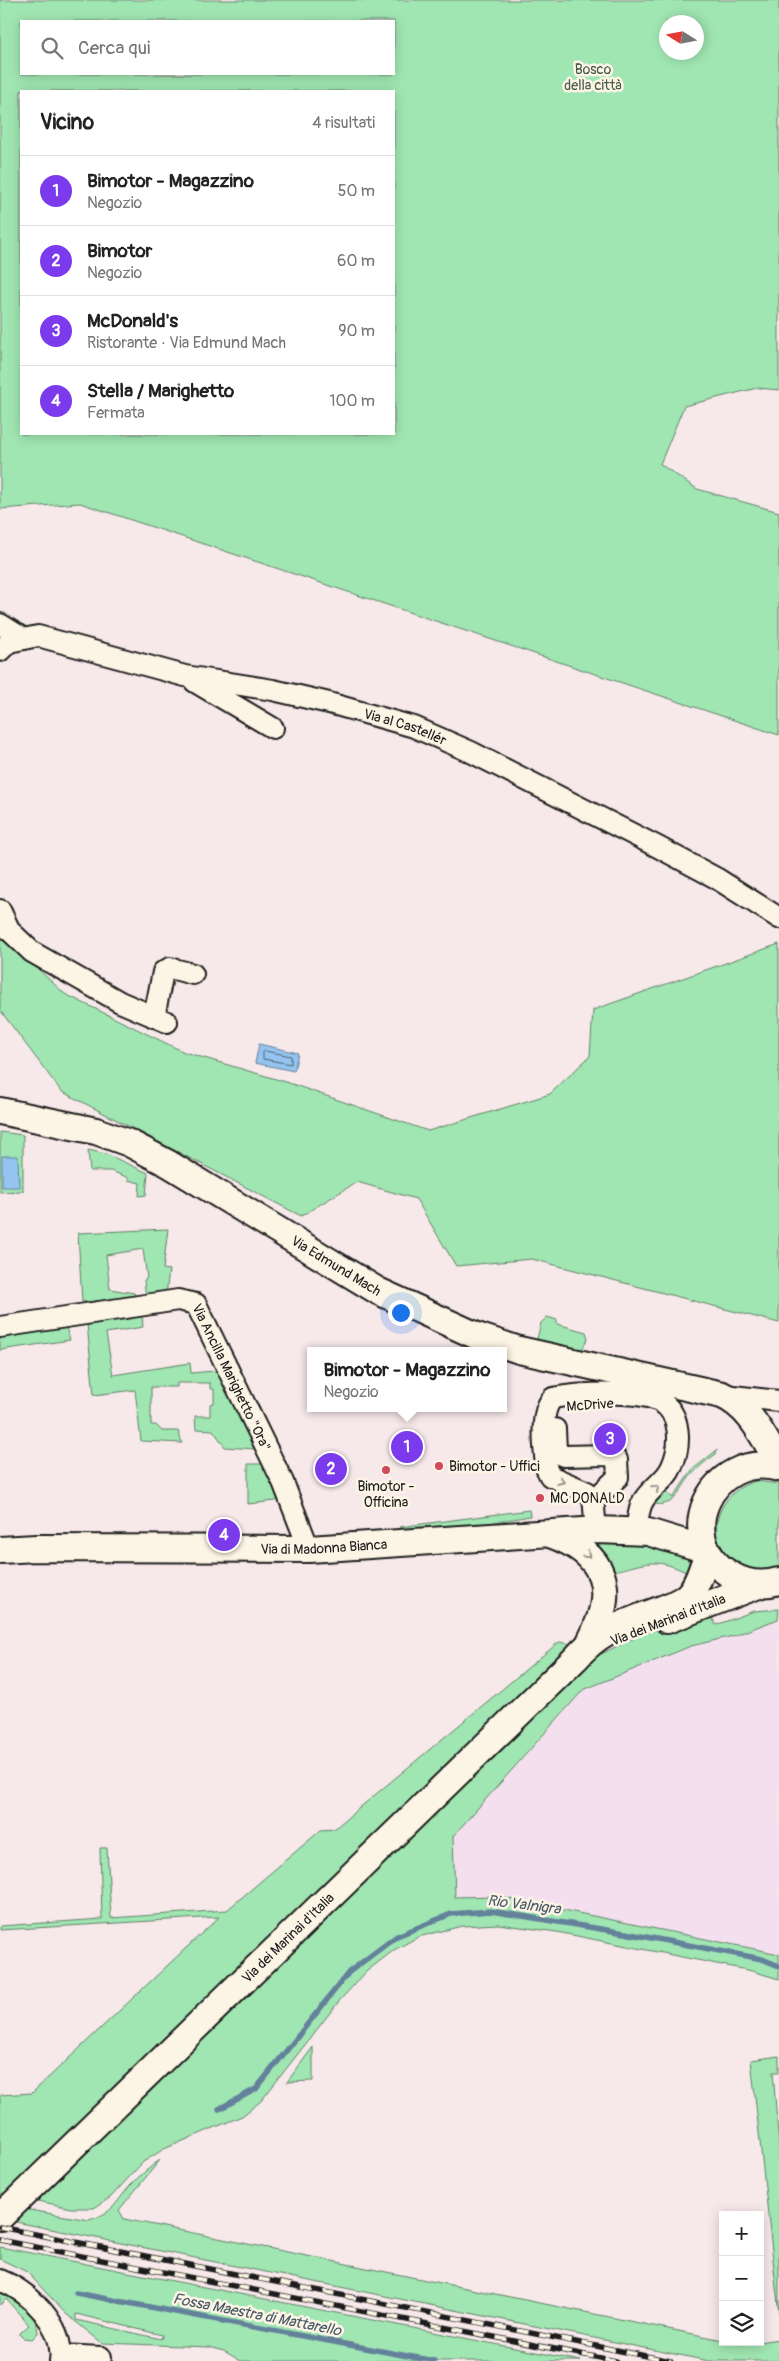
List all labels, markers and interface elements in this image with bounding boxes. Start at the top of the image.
north arrow [659,15,704,60]
search box [20,20,395,75]
icon: search [38,34,66,62]
text: Cerca qui [78,36,150,60]
park label: Bosco della città [564,61,622,94]
text: Vicino [40,109,94,136]
text: 4 risultati [312,113,375,133]
text: Bimotor - Magazzino [87,169,254,193]
text: 1 [53,181,59,201]
text: 50 m [338,181,375,201]
text: Negozio [87,193,142,213]
text: Bimotor [87,239,152,263]
text: 2 [52,251,60,271]
text: 60 m [337,251,375,271]
text: Negozio [87,263,142,283]
text: McDonald's [87,309,178,333]
text: 3 [52,321,60,341]
text: 90 m [338,321,375,341]
text: Ristorante · Via Edmund Mach [87,333,286,353]
text: Stella / Marighetto [87,379,234,403]
text: 4 [51,391,61,411]
text: 100 m [329,391,375,411]
text: Fermata [87,403,145,423]
street label: Via al Castellér [362,705,449,749]
street label: Via Edmund Mach [288,1232,384,1299]
your location [388,1300,414,1326]
street label: Via Ancilla Marighetto "Ora" [189,1301,275,1454]
popup [307,1347,507,1412]
text: Bimotor - Magazzino [324,1358,490,1382]
text: Negozio [324,1382,379,1402]
street label: McDrive [566,1395,614,1415]
pin: 3 [594,1420,626,1458]
pin: 1 [391,1428,423,1466]
pin: 2 [315,1450,347,1488]
place label: Bimotor - Uffici [449,1458,540,1475]
marker: Bimotor - Uffici [433,1460,445,1472]
marker: Bimotor - Officina [380,1464,392,1476]
one-way arrow [556,1474,565,1485]
place label: Bimotor - Officina [357,1478,415,1511]
one-way arrow [650,1485,659,1494]
place label: MC DONALD [550,1490,625,1507]
marker: MC DONALD [534,1492,546,1504]
pin: 4 [208,1516,240,1554]
street label: Via di Madonna Bianca [260,1535,388,1558]
one-way arrow [582,1549,591,1558]
street label: Via dei Marinai d'Italia [608,1590,728,1650]
street label: Via dei Marinai d'Italia [238,1889,337,1986]
water label: Rio Valnigra [486,1891,563,1919]
map controls [719,2211,764,2346]
button: + [719,2211,764,2256]
button: − [719,2256,764,2301]
water label: Fossa Maestra di Mattarello [171,2289,344,2341]
button: layers [719,2301,764,2346]

